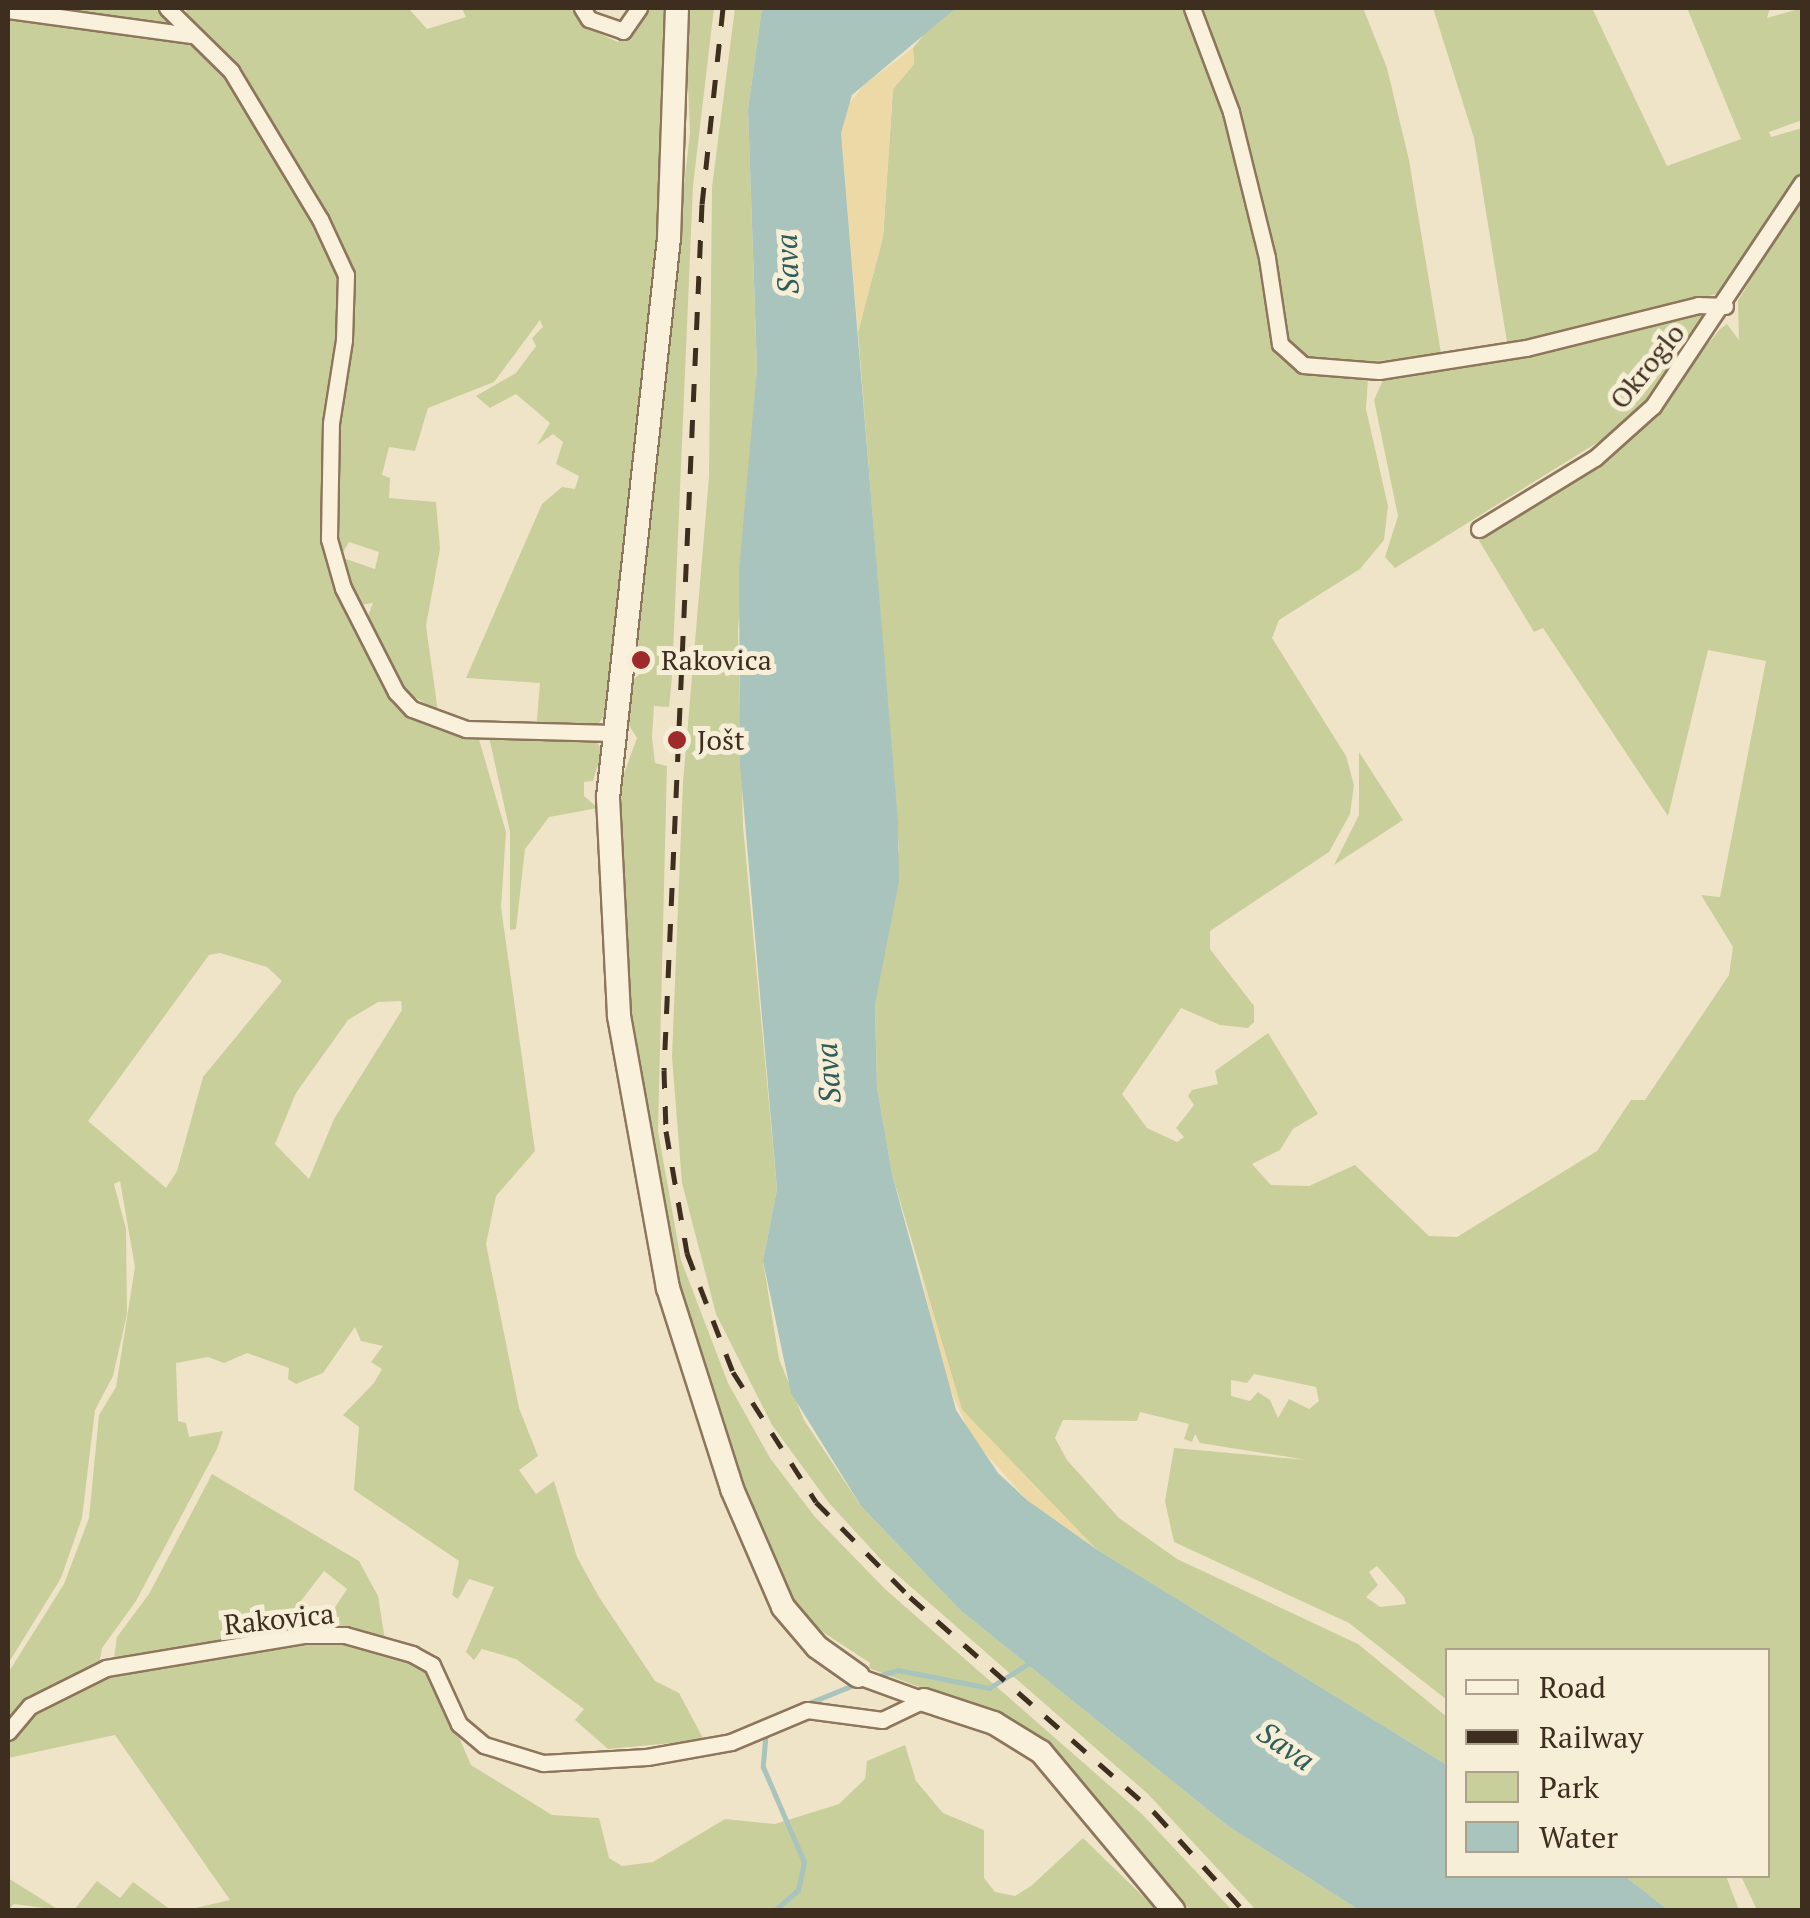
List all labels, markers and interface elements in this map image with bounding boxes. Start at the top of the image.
water label: Sava [768,233,806,295]
street label: Okroglo [1602,317,1692,415]
place label: Rakovica [661,643,772,677]
marker: Rakovica [630,649,652,671]
place label: Jošt [697,723,745,757]
marker: Jošt [666,729,688,751]
water label: Sava [808,1041,848,1105]
street label: Rakovica [222,1596,336,1642]
legend [1445,1648,1770,1878]
text: Road [1539,1667,1606,1707]
water label: Sava [1251,1714,1321,1778]
text: Railway [1539,1717,1643,1757]
text: Park [1539,1767,1599,1807]
text: Water [1539,1817,1618,1857]

